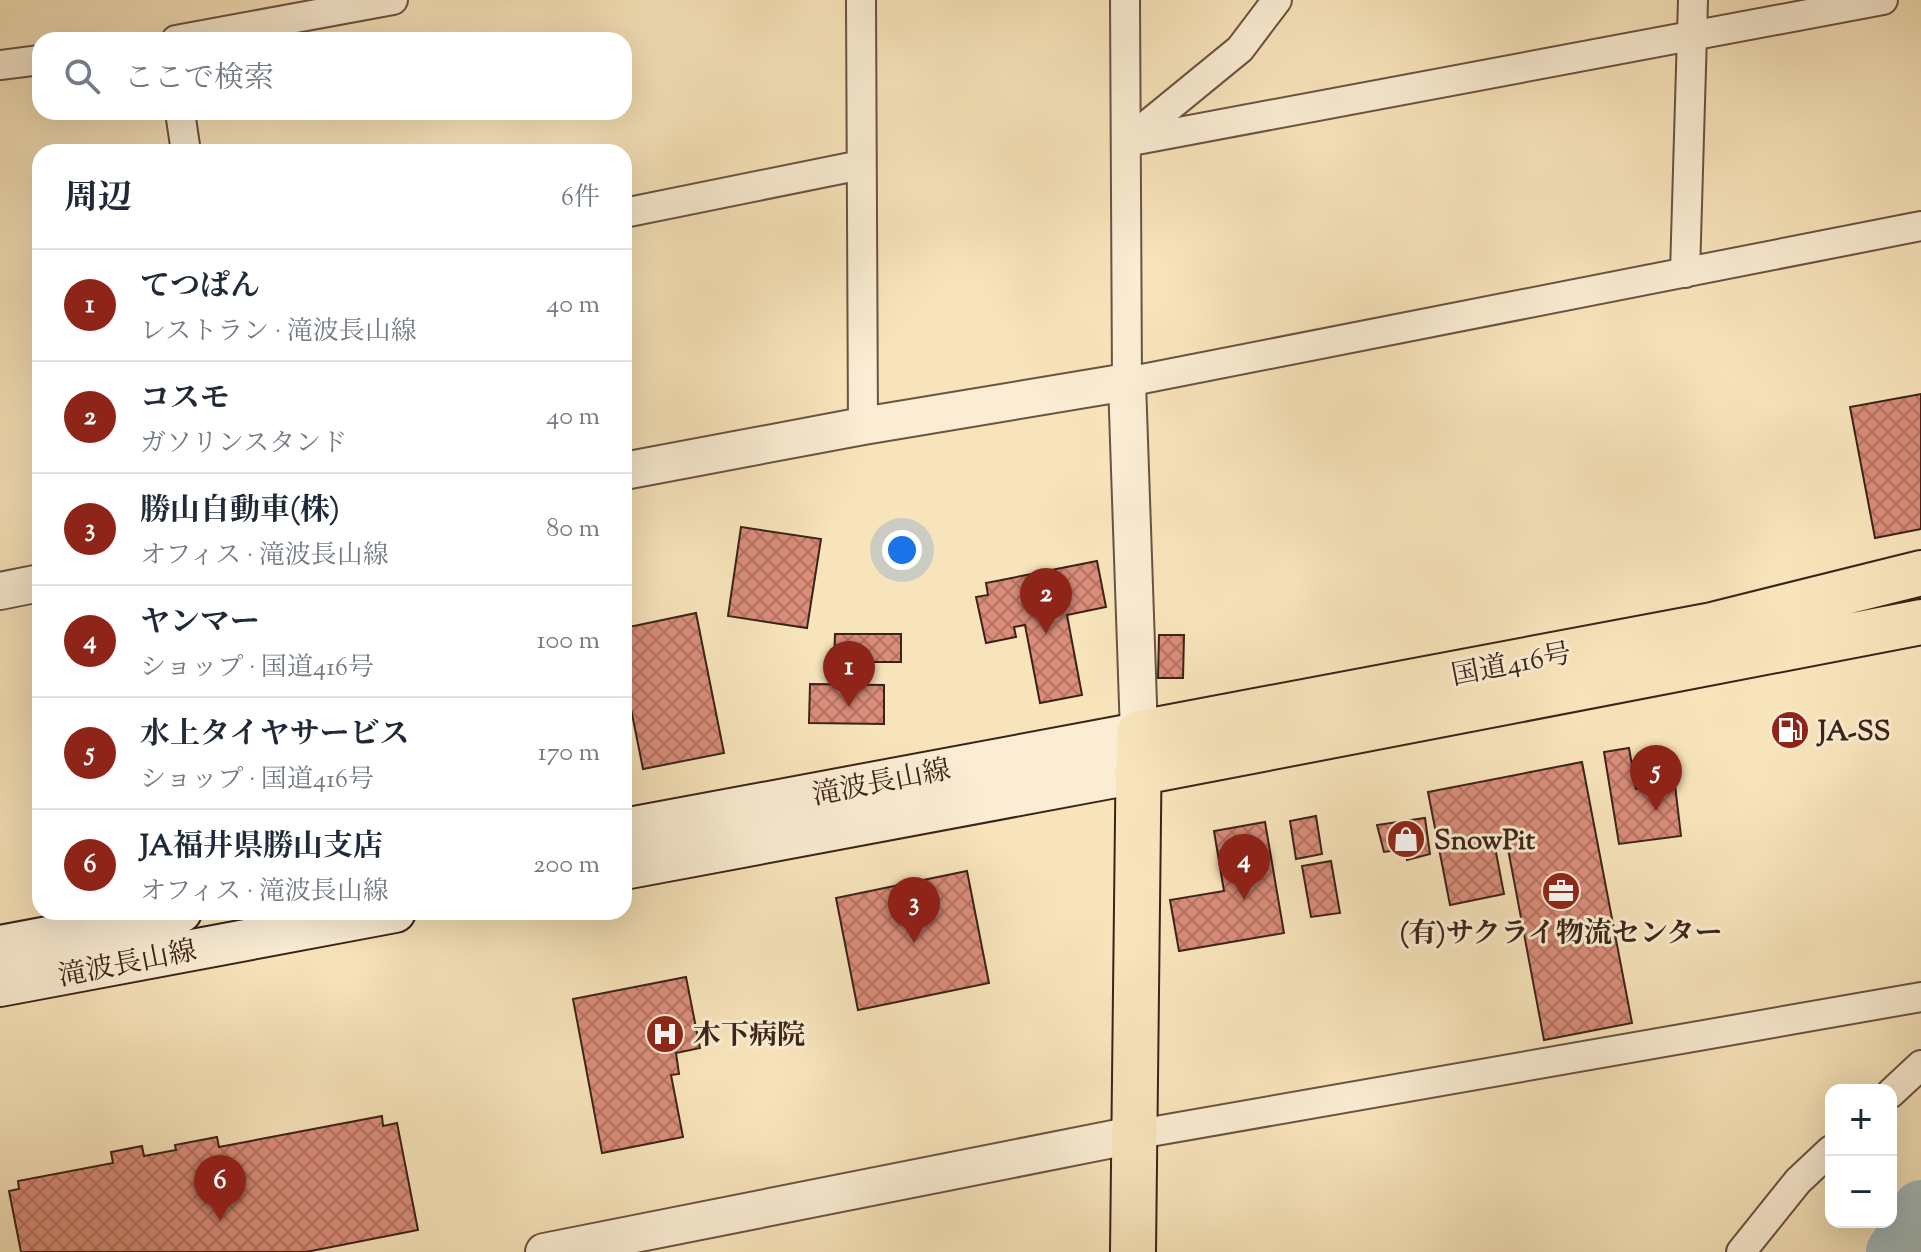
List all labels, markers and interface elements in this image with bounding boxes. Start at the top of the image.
search box [32,32,632,120]
icon: search [60,54,104,98]
text: ここで検索 [124,58,274,101]
text: 周辺 [64,175,132,224]
text: 6件 [561,180,600,217]
text: てつぱん [140,266,260,309]
text: 1 [86,287,94,324]
text: 40 m [546,287,600,324]
text: レストラン · 滝波長山線 [140,314,417,351]
text: コスモ [140,378,230,421]
text: 2 [84,399,96,436]
text: 40 m [546,399,600,436]
text: ガソリンスタンド [140,426,347,463]
text: 勝山自動車(株) [140,490,340,533]
text: 3 [85,511,95,548]
text: 80 m [546,511,600,548]
your location [882,530,922,570]
text: オフィス · 滝波長山線 [140,538,389,575]
pin: 2 [1020,568,1072,634]
text: ヤンマー [140,602,260,645]
text: 4 [83,623,97,660]
text: 100 m [537,623,600,660]
street label: 国道416号 [1448,635,1575,697]
pin: 1 [823,641,875,707]
text: ショップ · 国道416号 [140,650,374,687]
fuel station icon: JA-SS [1769,709,1811,751]
place label: JA-SS [1816,713,1890,753]
text: 水上タイヤサービス [140,714,409,757]
text: 5 [86,735,94,772]
text: 170 m [538,735,600,772]
pin: 5 [1630,745,1682,811]
street label: 滝波長山線 [809,751,954,817]
text: ショップ · 国道416号 [140,762,374,799]
shop icon: SnowPit [1385,818,1427,860]
place label: SnowPit [1434,822,1536,862]
text: JA福井県勝山支店 [140,826,383,869]
pin: 4 [1218,834,1270,900]
text: 6 [84,847,96,884]
text: 200 m [533,847,600,884]
office icon: (有)サクライ物流センター [1540,870,1582,912]
text: オフィス · 滝波長山線 [140,874,389,911]
pin: 3 [888,877,940,943]
place label: (有)サクライ物流センター [1399,915,1723,955]
street label: 滝波長山線 [55,932,200,998]
hospital icon: 木下病院 [644,1013,686,1055]
place label: 木下病院 [693,1017,805,1057]
map controls [1825,1084,1897,1228]
button: + [1825,1084,1897,1156]
pin: 6 [194,1155,246,1221]
button: − [1825,1156,1897,1228]

